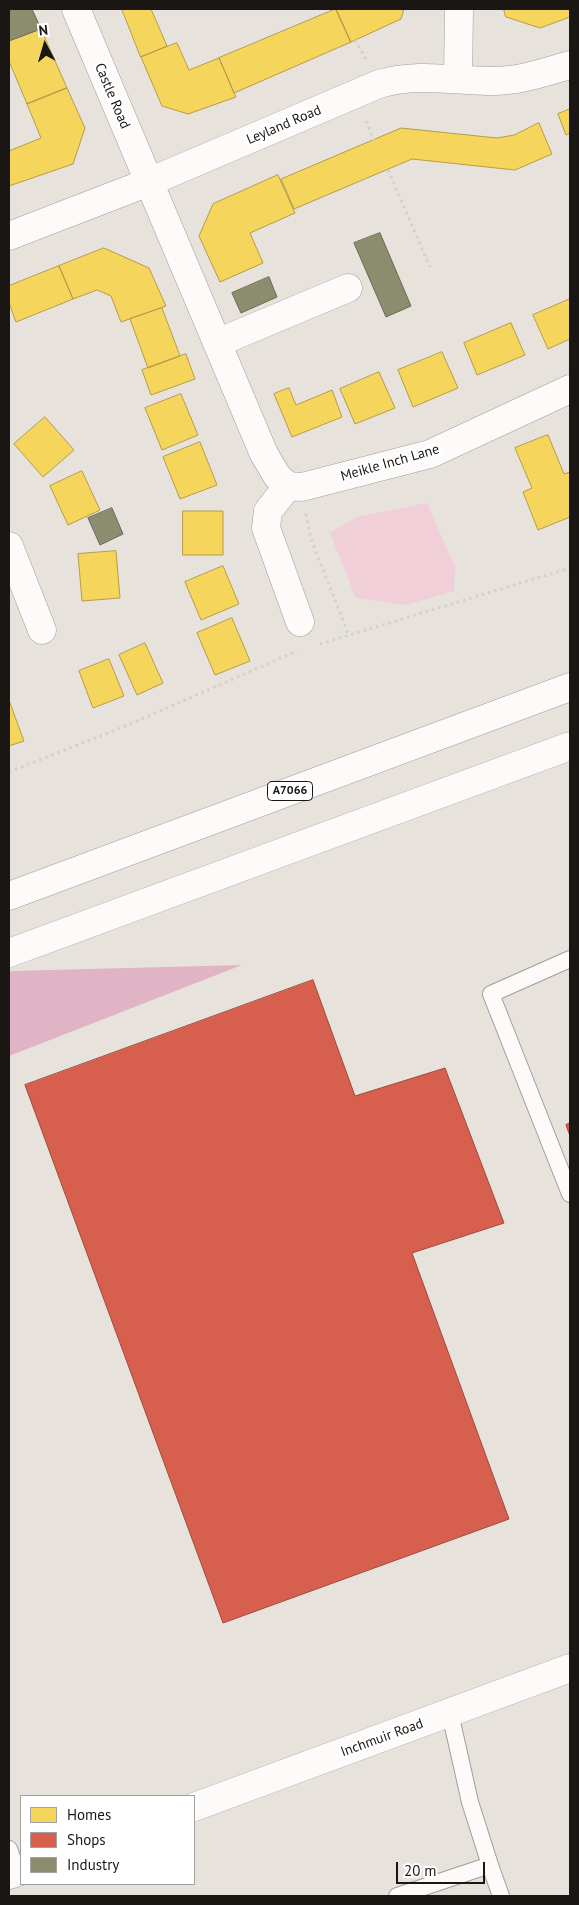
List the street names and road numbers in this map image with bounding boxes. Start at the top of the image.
street label: Castle Road [91,61,133,131]
street label: Leyland Road [244,102,324,148]
street label: Meikle Inch Lane [339,441,441,485]
road number: A7066 [268,781,312,800]
street label: Inchmuir Road [338,1715,426,1761]

